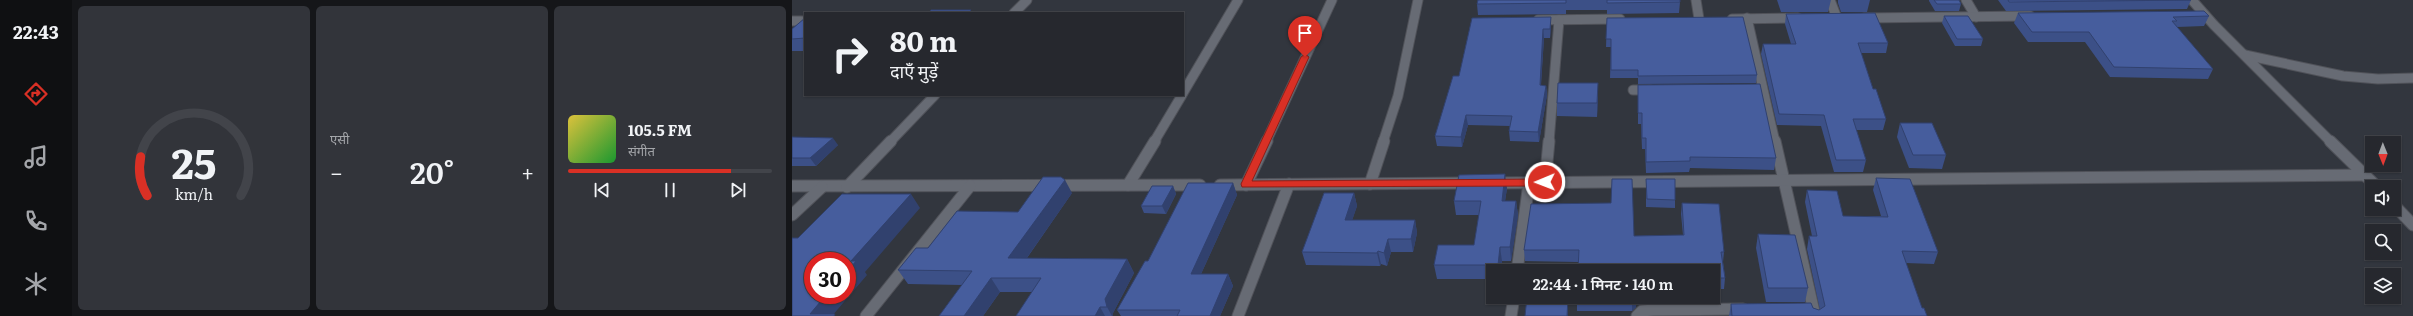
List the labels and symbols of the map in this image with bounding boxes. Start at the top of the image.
pin [1288,16,1322,57]
north arrow [2365,136,2401,172]
position arrow [1524,161,1566,203]
speed limit sign: 30 [804,252,856,304]

